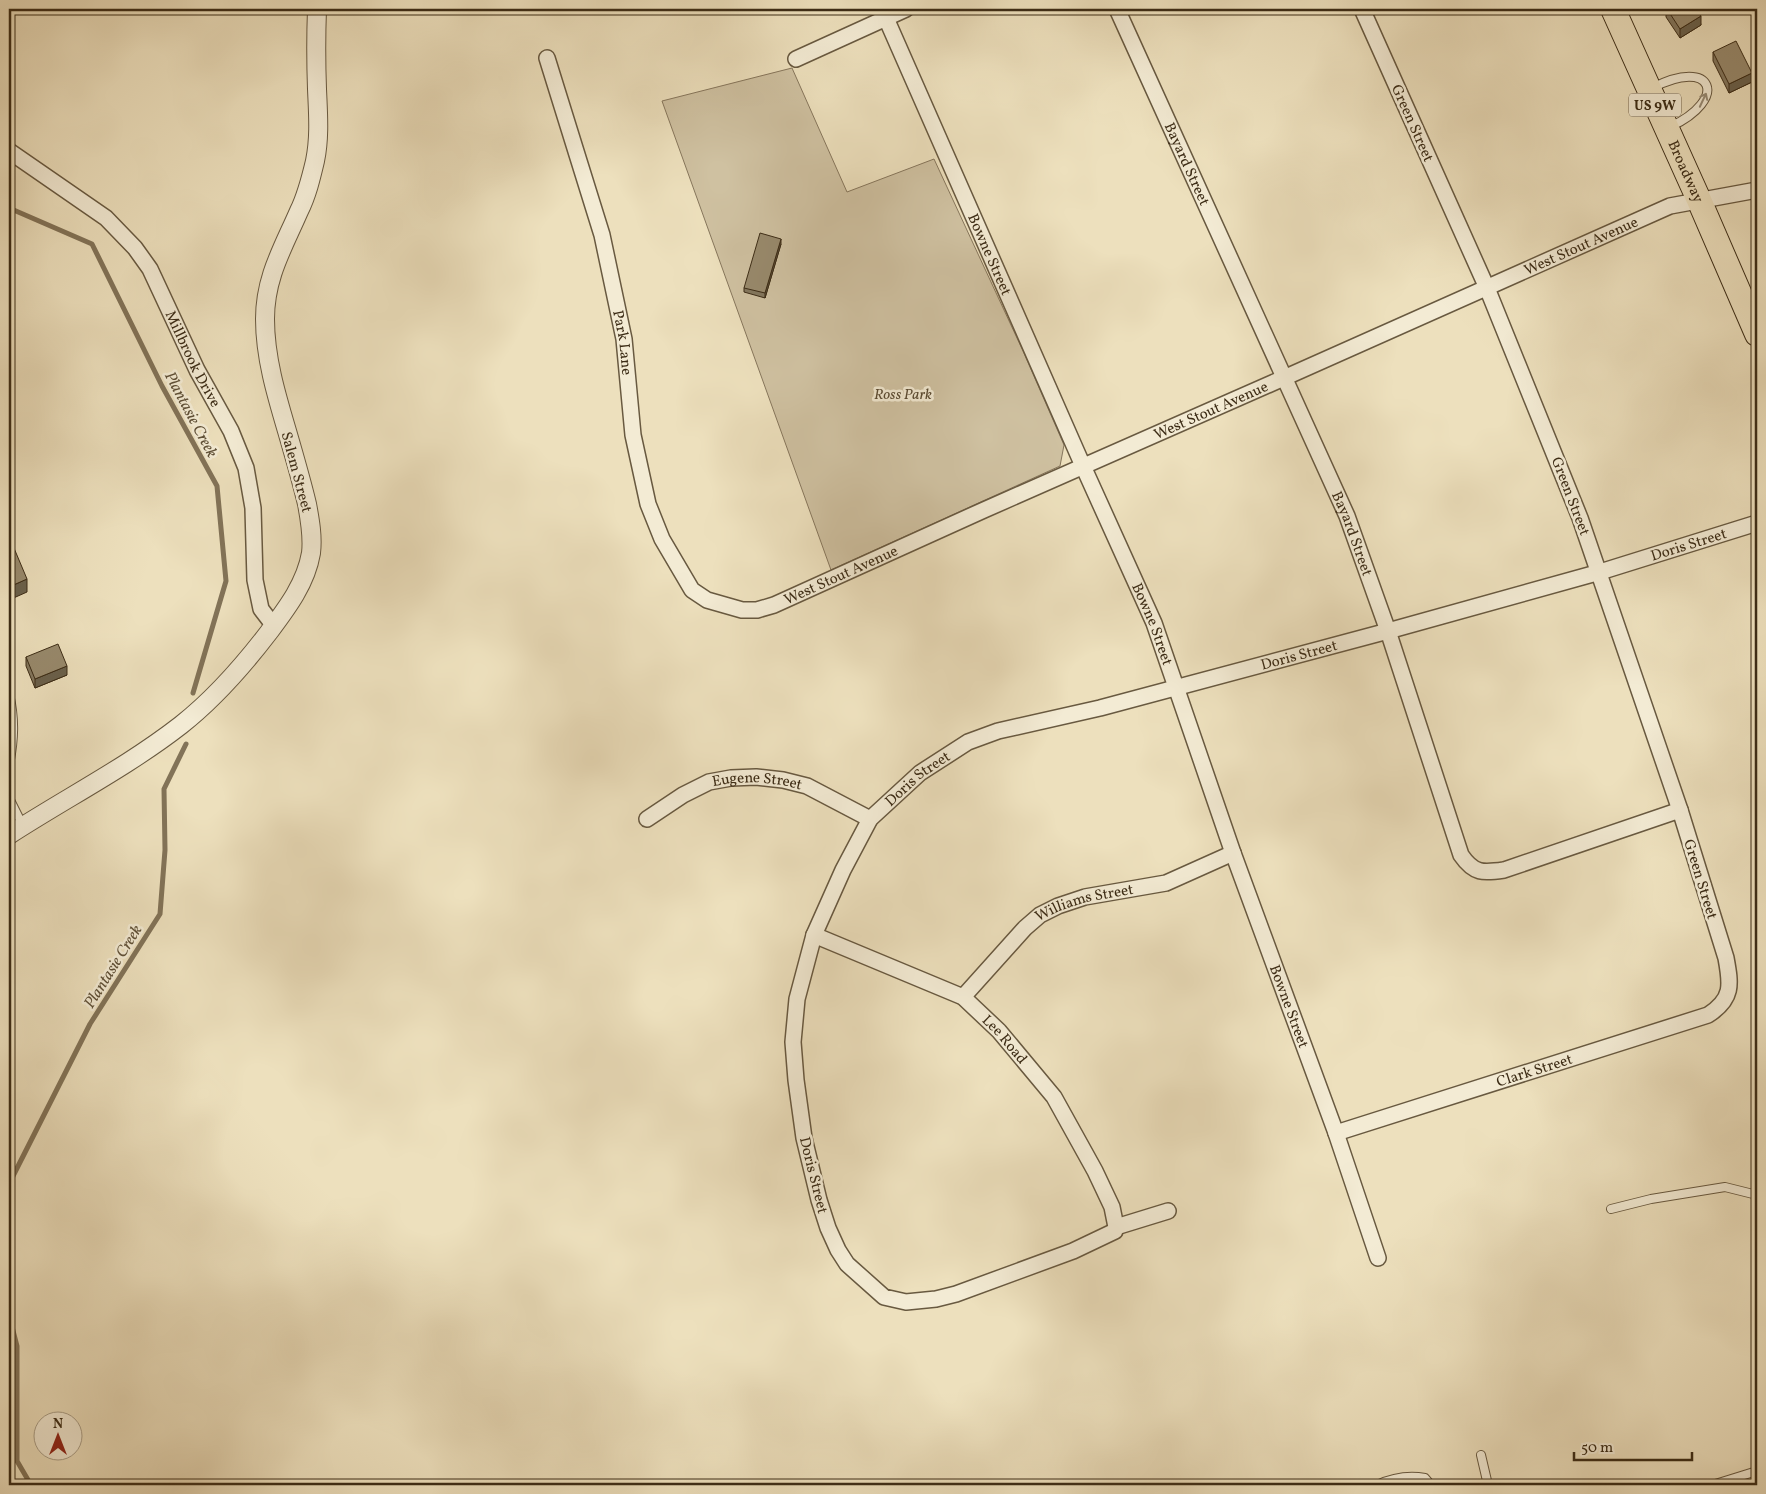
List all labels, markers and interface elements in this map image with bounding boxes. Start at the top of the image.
street label: Green Street [1385,82,1438,166]
one-way arrow [1699,93,1709,108]
road number: US 9W [1629,94,1681,116]
street label: Bayard Street [1158,120,1214,209]
street label: Broadway [1662,137,1708,206]
street label: Bowne Street [961,211,1016,299]
street label: West Stout Avenue [1521,212,1642,282]
street label: Millbrook Drive [159,308,225,412]
street label: Park Lane [606,308,636,376]
water label: Plantasie Creek [158,368,222,462]
street label: West Stout Avenue [1151,377,1272,446]
park label: Ross Park [874,385,932,406]
street label: Salem Street [275,430,316,515]
street label: Green Street [1545,454,1594,539]
street label: Bayard Street [1325,488,1377,579]
street label: Doris Street [1648,524,1730,568]
street label: West Stout Avenue [781,541,902,611]
street label: Bowne Street [1125,580,1177,669]
street label: Doris Street [1259,636,1340,677]
street label: Doris Street [881,747,955,812]
street label: Eugene Street [711,768,804,796]
street label: Green Street [1677,837,1722,922]
street label: Williams Street [1032,880,1135,928]
water label: Plantasie Creek [79,921,148,1013]
street label: Bowne Street [1263,962,1313,1051]
street label: Lee Road [976,1011,1031,1069]
street label: Clark Street [1494,1050,1575,1093]
street label: Doris Street [793,1135,832,1216]
north arrow [32,1412,82,1462]
text: N [53,1415,63,1434]
scale bar [1574,1429,1691,1461]
text: 50 m [1581,1438,1613,1459]

